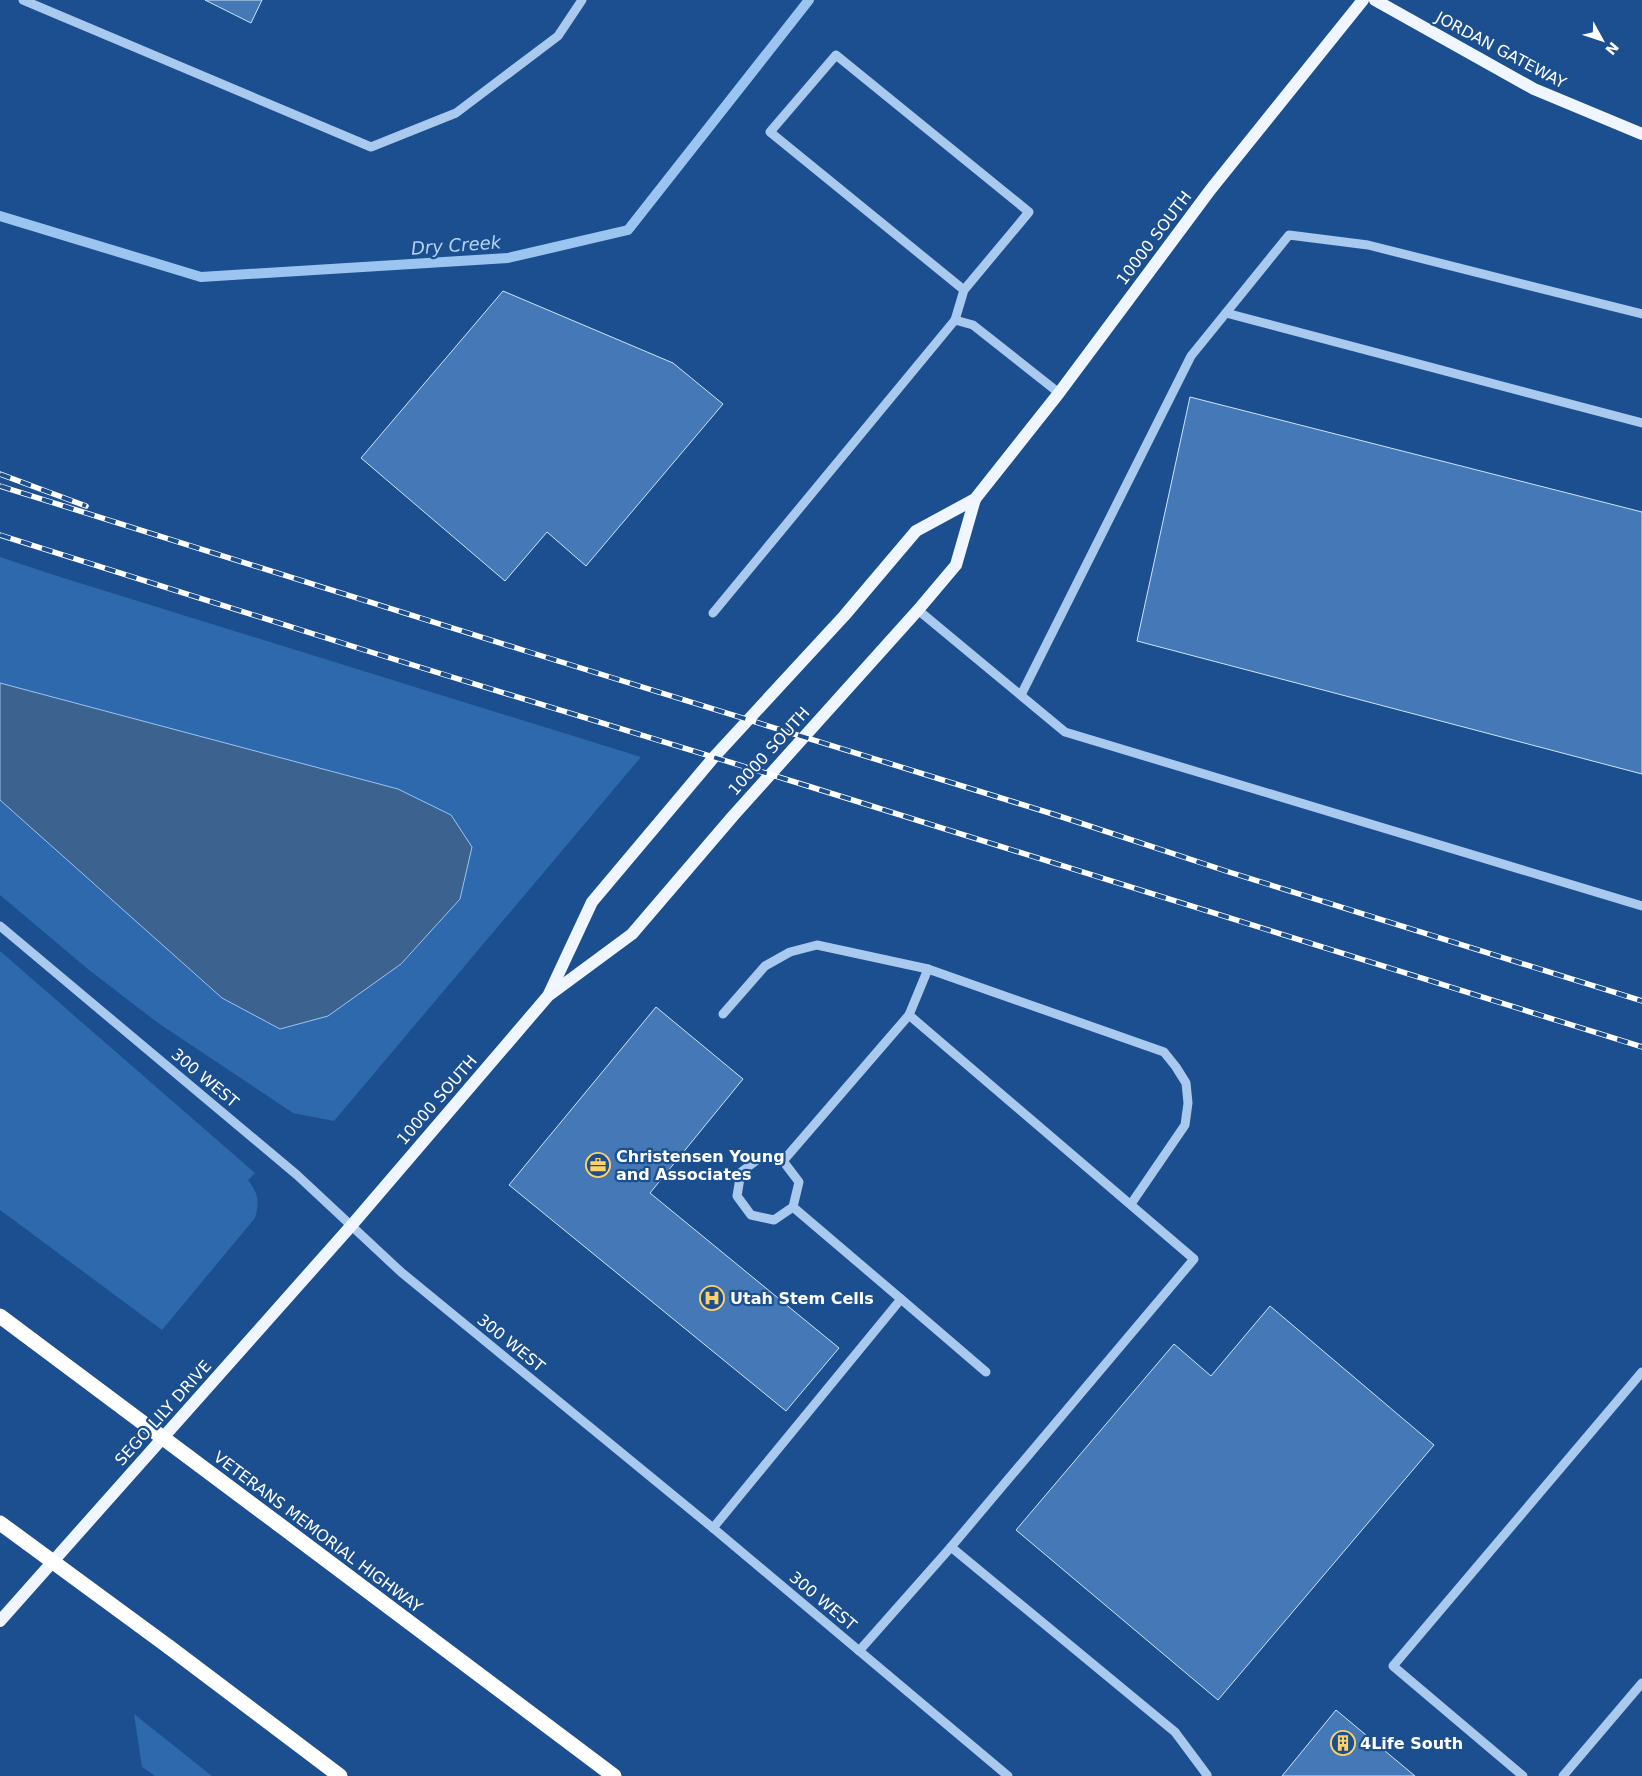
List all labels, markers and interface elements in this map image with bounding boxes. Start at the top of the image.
street label: JORDAN GATEWAY [1432,7,1570,93]
north arrow [1577,15,1627,65]
text: N [1602,39,1622,58]
street label: 10000 SOUTH [1113,187,1195,289]
water label: Dry Creek [410,231,503,259]
street label: 10000 SOUTH [724,703,814,799]
street label: 300 WEST [168,1045,242,1112]
street label: 10000 SOUTH [393,1051,481,1149]
place label: Christensen Young and Associates [616,1147,785,1184]
office icon: Christensen Young and Associates [585,1152,611,1178]
hospital icon: Utah Stem Cells [699,1285,725,1311]
place label: Utah Stem Cells [730,1289,874,1308]
street label: 300 WEST [473,1310,549,1376]
street label: SEGO LILY DRIVE [111,1357,215,1469]
street label: VETERANS MEMORIAL HIGHWAY [210,1447,426,1617]
street label: 300 WEST [786,1568,860,1635]
building icon: 4Life South [1330,1730,1356,1756]
place label: 4Life South [1360,1734,1463,1753]

